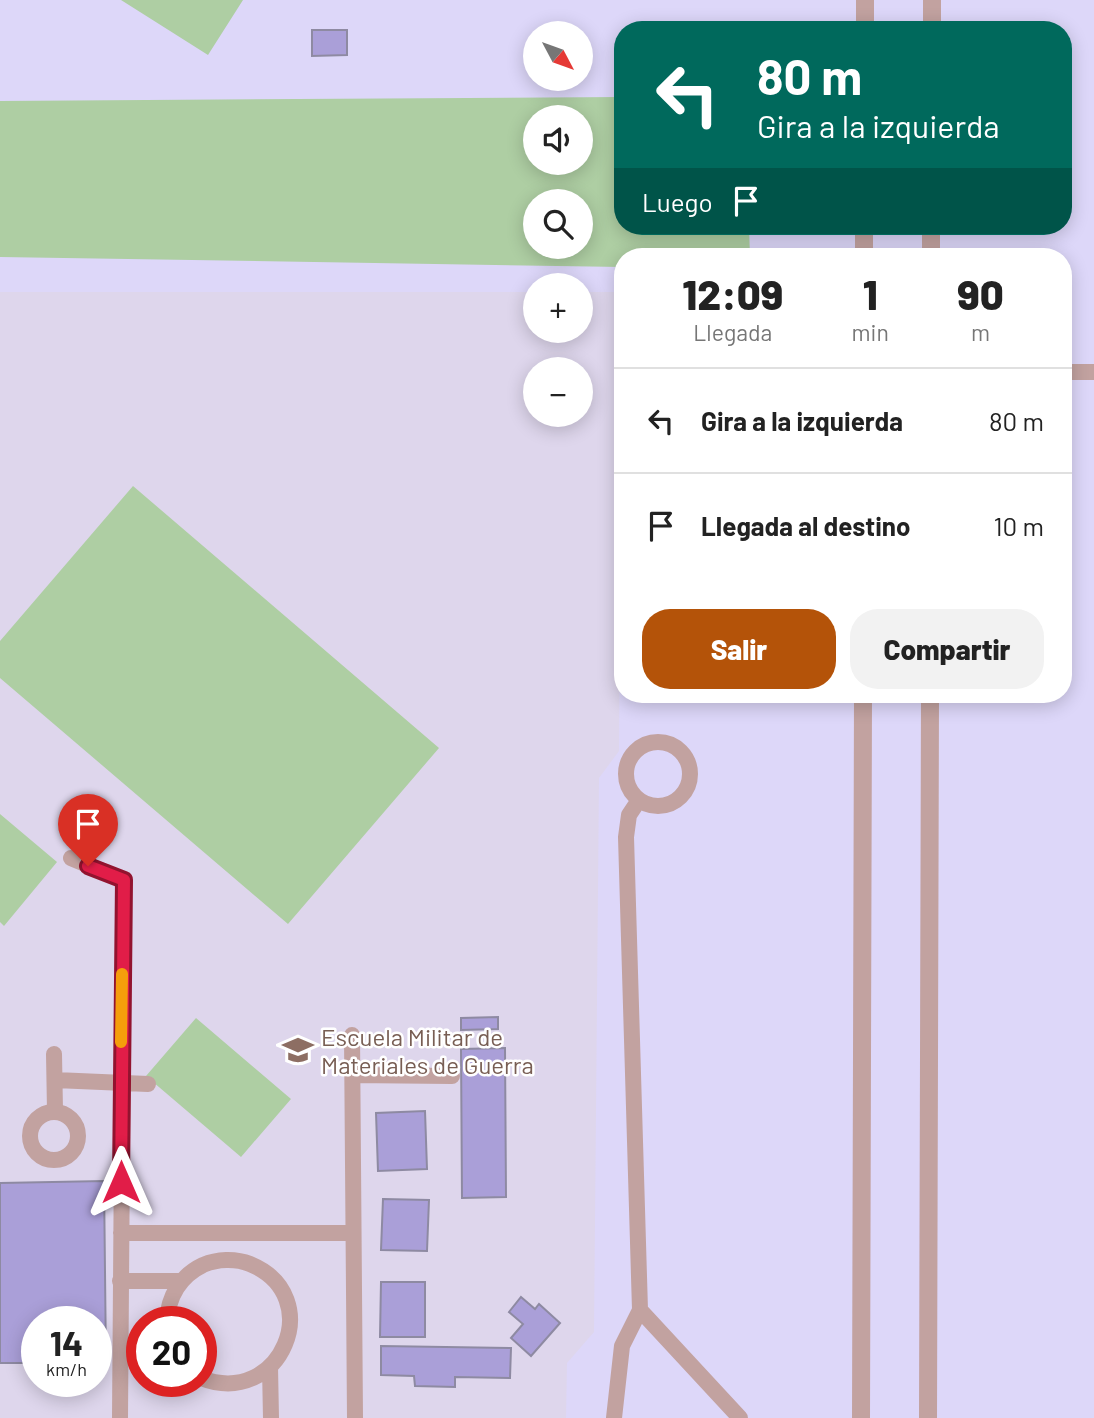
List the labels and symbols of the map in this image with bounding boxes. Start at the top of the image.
north arrow [523,21,593,91]
pin [58,794,118,866]
place label: Escuela Militar de Materiales de Guerra [321,1022,534,1079]
school or university icon: Escuela Militar de Materiales de Guerra [281,1033,315,1067]
position arrow [84,1145,158,1219]
speed limit sign: 20 [126,1306,217,1397]

